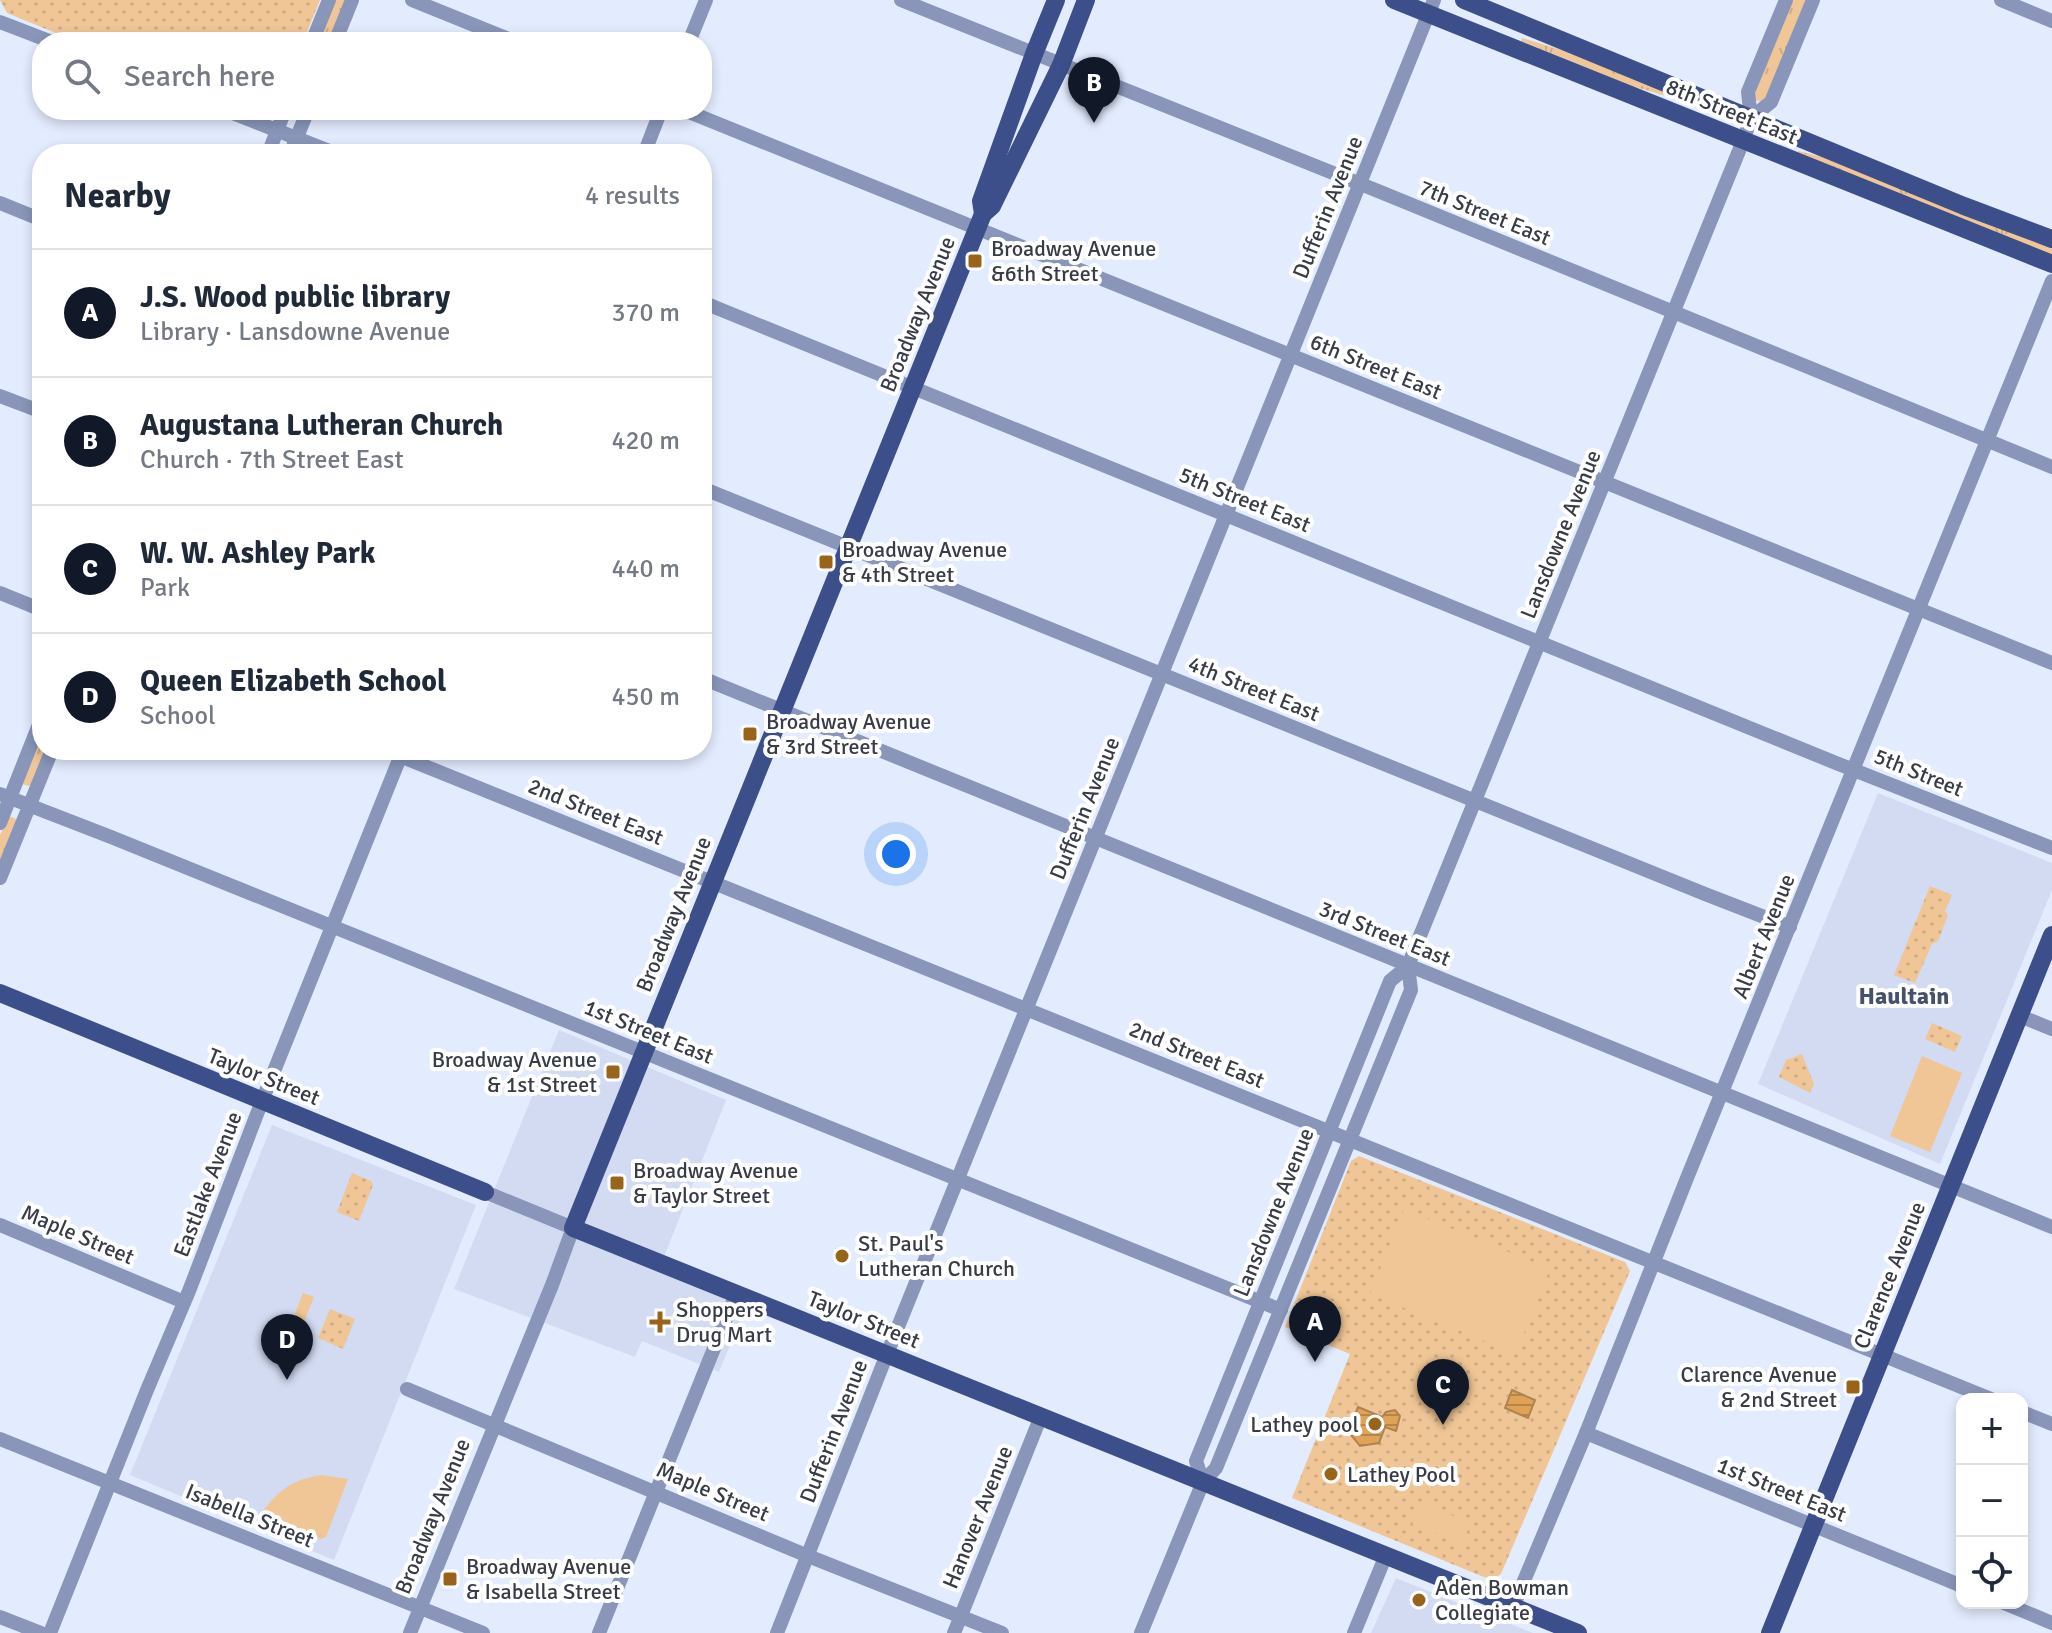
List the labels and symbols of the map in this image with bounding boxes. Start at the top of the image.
pin: B [1068,57,1120,123]
street label: 8th Street East [1662,73,1802,150]
street label: Dufferin Avenue [1287,132,1368,282]
street label: 7th Street East [1415,174,1555,251]
street label: Broadway Avenue [874,232,961,396]
place label: Broadway Avenue &6th Street [991,235,1156,287]
marker: Broadway Avenue &6th Street [966,252,984,270]
street label: 6th Street East [1306,328,1446,405]
street label: Lansdowne Avenue [1514,446,1607,622]
street label: 5th Street East [1175,461,1315,538]
place label: Broadway Avenue & 4th Street [842,536,1007,588]
marker: Broadway Avenue & 4th Street [817,553,835,571]
street label: 4th Street East [1184,650,1324,727]
place label: Broadway Avenue & 3rd Street [766,708,931,760]
marker: Broadway Avenue & 3rd Street [741,725,759,743]
street label: Dufferin Avenue [1044,733,1125,883]
street label: 5th Street [1870,742,1968,803]
street label: 2nd Street East [524,772,668,851]
street label: Broadway Avenue [630,832,717,996]
your location [876,834,916,874]
street label: Albert Avenue [1726,870,1801,1003]
street label: 3rd Street East [1315,895,1455,972]
district label: Haultain [1859,981,1949,1011]
street label: 1st Street East [580,993,718,1070]
street label: 2nd Street East [1125,1015,1269,1094]
street label: Taylor Street [204,1042,324,1111]
place label: Broadway Avenue & 1st Street [432,1046,597,1098]
marker: Broadway Avenue & 1st Street [604,1063,622,1081]
street label: Eastlake Avenue [167,1108,248,1261]
street label: Lansdowne Avenue [1227,1124,1320,1300]
place label: Broadway Avenue & Taylor Street [633,1157,798,1209]
marker: Broadway Avenue & Taylor Street [608,1174,626,1192]
street label: Clarence Avenue [1848,1198,1931,1353]
street label: Maple Street [17,1199,139,1270]
place label: St. Paul's Lutheran Church [858,1230,1015,1282]
marker: St. Paul's Lutheran Church [833,1247,851,1265]
street label: Taylor Street [804,1285,924,1354]
place label: Shoppers Drug Mart [676,1296,772,1348]
pin: A [1289,1296,1341,1362]
marker: Shoppers Drug Mart [651,1313,669,1331]
pin: D [261,1314,313,1380]
street label: Dufferin Avenue [794,1356,873,1507]
pin: C [1417,1359,1469,1425]
place label: Clarence Avenue & 2nd Street [1680,1361,1837,1413]
marker: Clarence Avenue & 2nd Street [1844,1378,1862,1396]
place label: Lathey pool [1250,1411,1359,1438]
marker: Lathey pool [1366,1415,1384,1433]
street label: Broadway Avenue [389,1434,476,1598]
street label: Hanover Avenue [937,1442,1018,1593]
street label: 1st Street East [1713,1451,1851,1528]
street label: Maple Street [652,1456,774,1527]
place label: Lathey Pool [1347,1461,1456,1488]
marker: Lathey Pool [1322,1465,1340,1483]
street label: Isabella Street [182,1477,318,1554]
place label: Broadway Avenue & Isabella Street [466,1553,631,1605]
marker: Broadway Avenue & Isabella Street [441,1570,459,1588]
place label: Aden Bowman Collegiate [1435,1574,1569,1626]
marker: Aden Bowman Collegiate [1410,1591,1428,1609]

